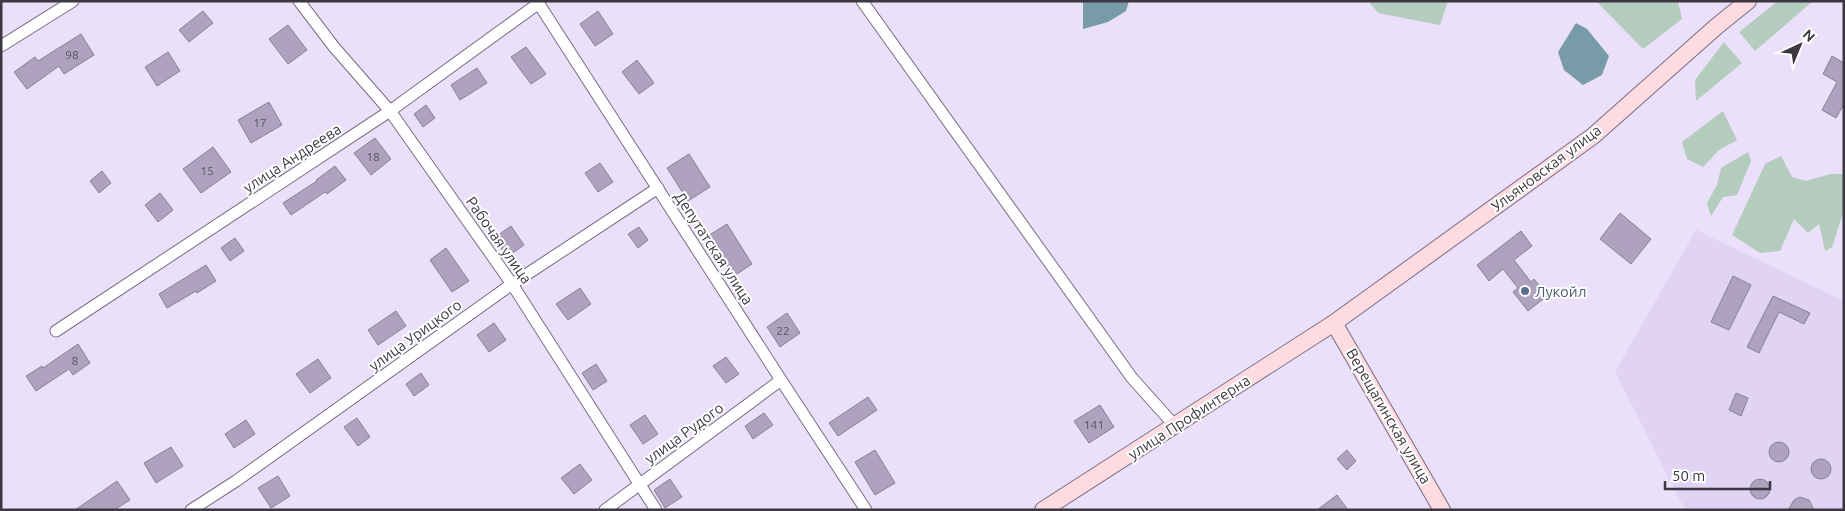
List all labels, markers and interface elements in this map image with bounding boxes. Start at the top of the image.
north arrow [1775,20,1825,70]
text: N [1800,26,1818,45]
house number: 98 [65,48,79,61]
house number: 17 [253,116,267,129]
street label: улица Андреева [240,120,344,196]
street label: Ульяновская улица [1488,121,1604,215]
house number: 18 [366,150,380,163]
house number: 15 [200,164,214,177]
street label: Депутатская улица [671,188,757,308]
street label: Рабочая улица [463,193,535,287]
place label: Лукойл [1535,283,1586,300]
marker: Лукойл [1519,285,1531,297]
street label: улица Урицкого [365,296,465,374]
house number: 22 [776,324,790,337]
street label: Верещагинская улица [1343,345,1435,487]
house number: 8 [72,354,79,367]
street label: улица Профинтерна [1125,371,1253,463]
street label: улица Рудого [641,399,727,467]
house number: 141 [1084,418,1104,431]
scale bar [1665,458,1770,490]
text: 50 m [1672,467,1705,484]

